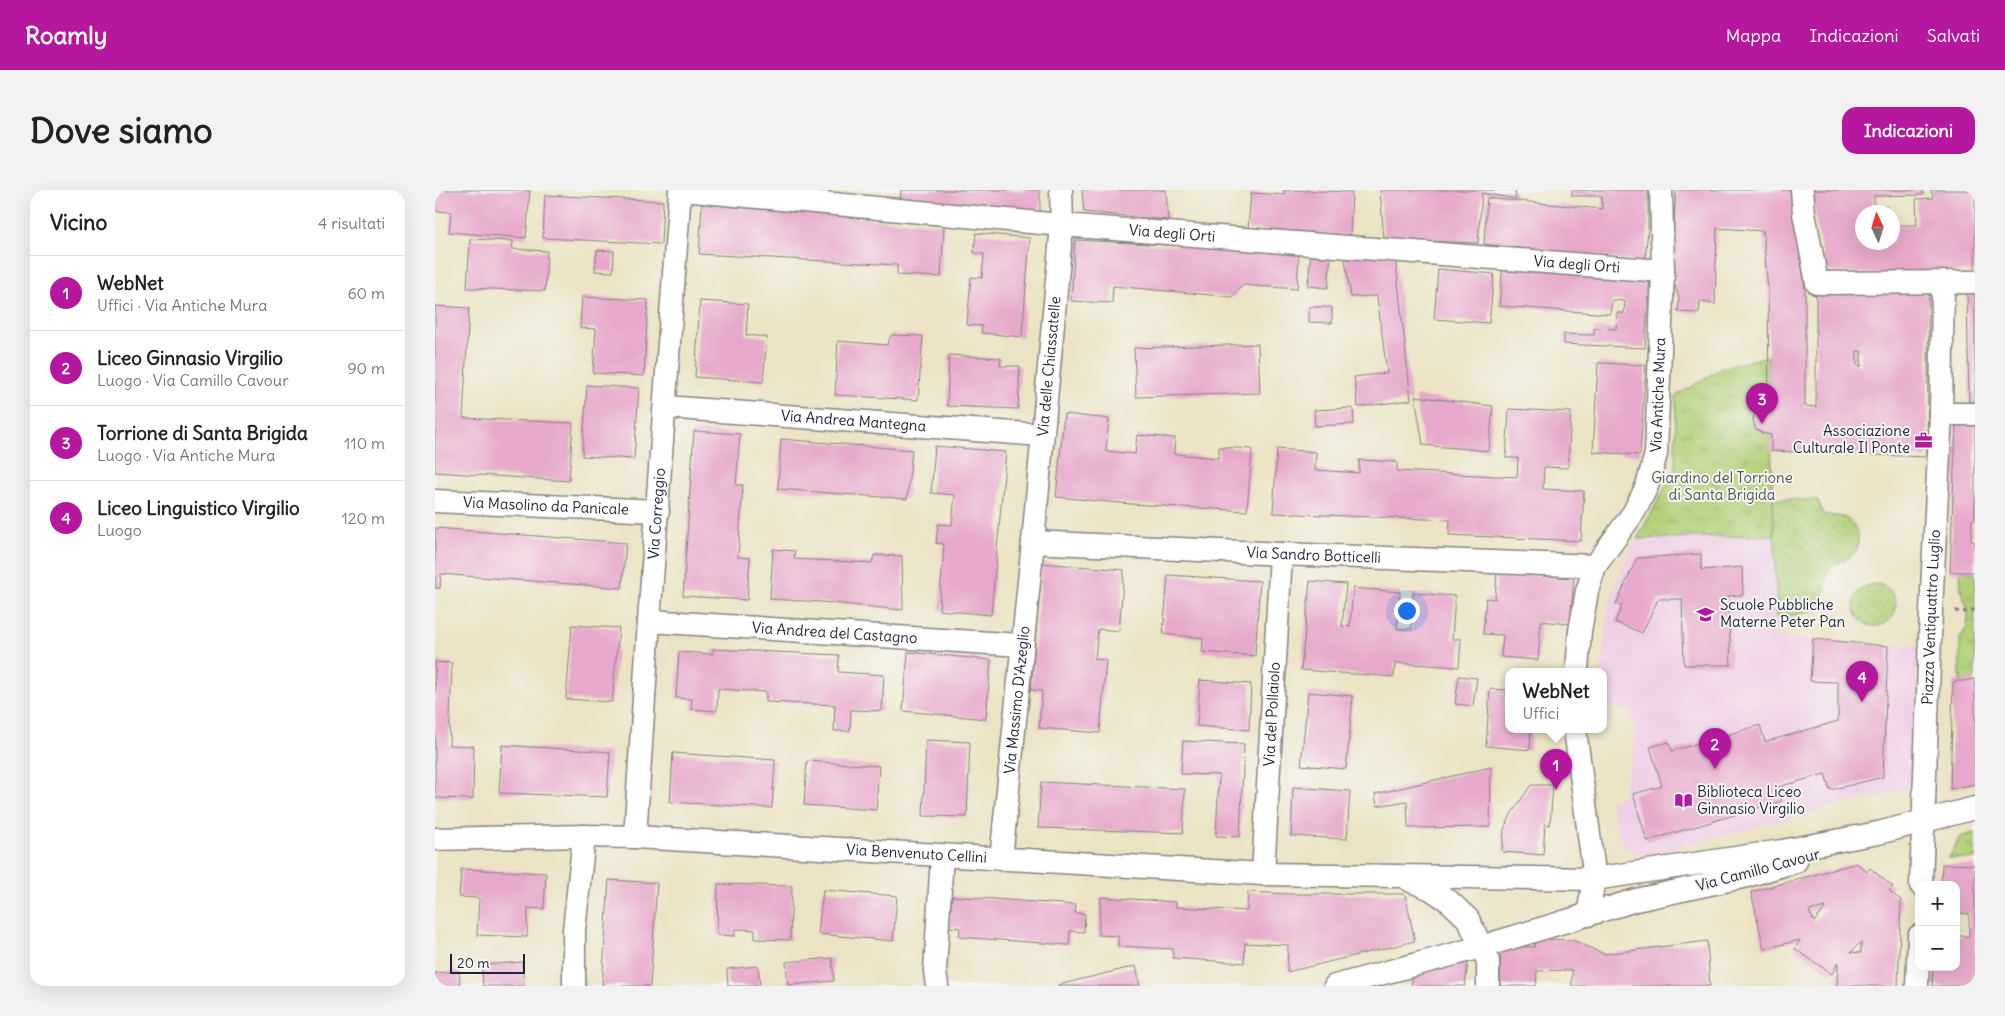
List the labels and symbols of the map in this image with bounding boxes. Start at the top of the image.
north arrow [1855,205,1900,250]
street label: Via degli Orti [1128,220,1216,246]
street label: Via degli Orti [1533,251,1621,277]
street label: Via delle Chiassatelle [1033,295,1064,437]
street label: Via Antiche Mura [1646,337,1669,453]
pin: 3 [1746,383,1778,424]
street label: Via Andrea Mantegna [780,406,927,435]
place label: Associazione Culturale Il Ponte [1793,421,1910,457]
office icon: Associazione Culturale Il Ponte [1914,430,1934,450]
street label: Via Correggio [643,467,669,560]
park label: Giardino del Torrione di Santa Brigida [1651,468,1793,504]
street label: Via Masolino da Panicale [463,492,629,519]
street label: Piazza Ventiquattro Luglio [1918,529,1944,705]
street label: Via Sandro Botticelli [1246,542,1381,567]
place label: Scuole Pubbliche Materne Peter Pan [1720,595,1845,631]
your location [1394,598,1420,624]
school or university icon: Scuole Pubbliche Materne Peter Pan [1696,604,1716,624]
street label: Via Andrea del Castagno [751,618,918,647]
street label: Via Massimo D'Azeglio [1000,625,1034,775]
street label: Via del Pollaiolo [1259,661,1284,767]
pin: 4 [1846,661,1878,702]
pin: 2 [1699,728,1731,769]
pin: 1 [1540,749,1572,790]
place label: Biblioteca Liceo Ginnasio Virgilio [1697,782,1805,818]
library icon: Biblioteca Liceo Ginnasio Virgilio [1673,791,1693,811]
street label: Via Benvenuto Cellini [846,839,987,867]
street label: Via Camillo Cavour [1694,844,1822,895]
scale bar [450,951,525,974]

